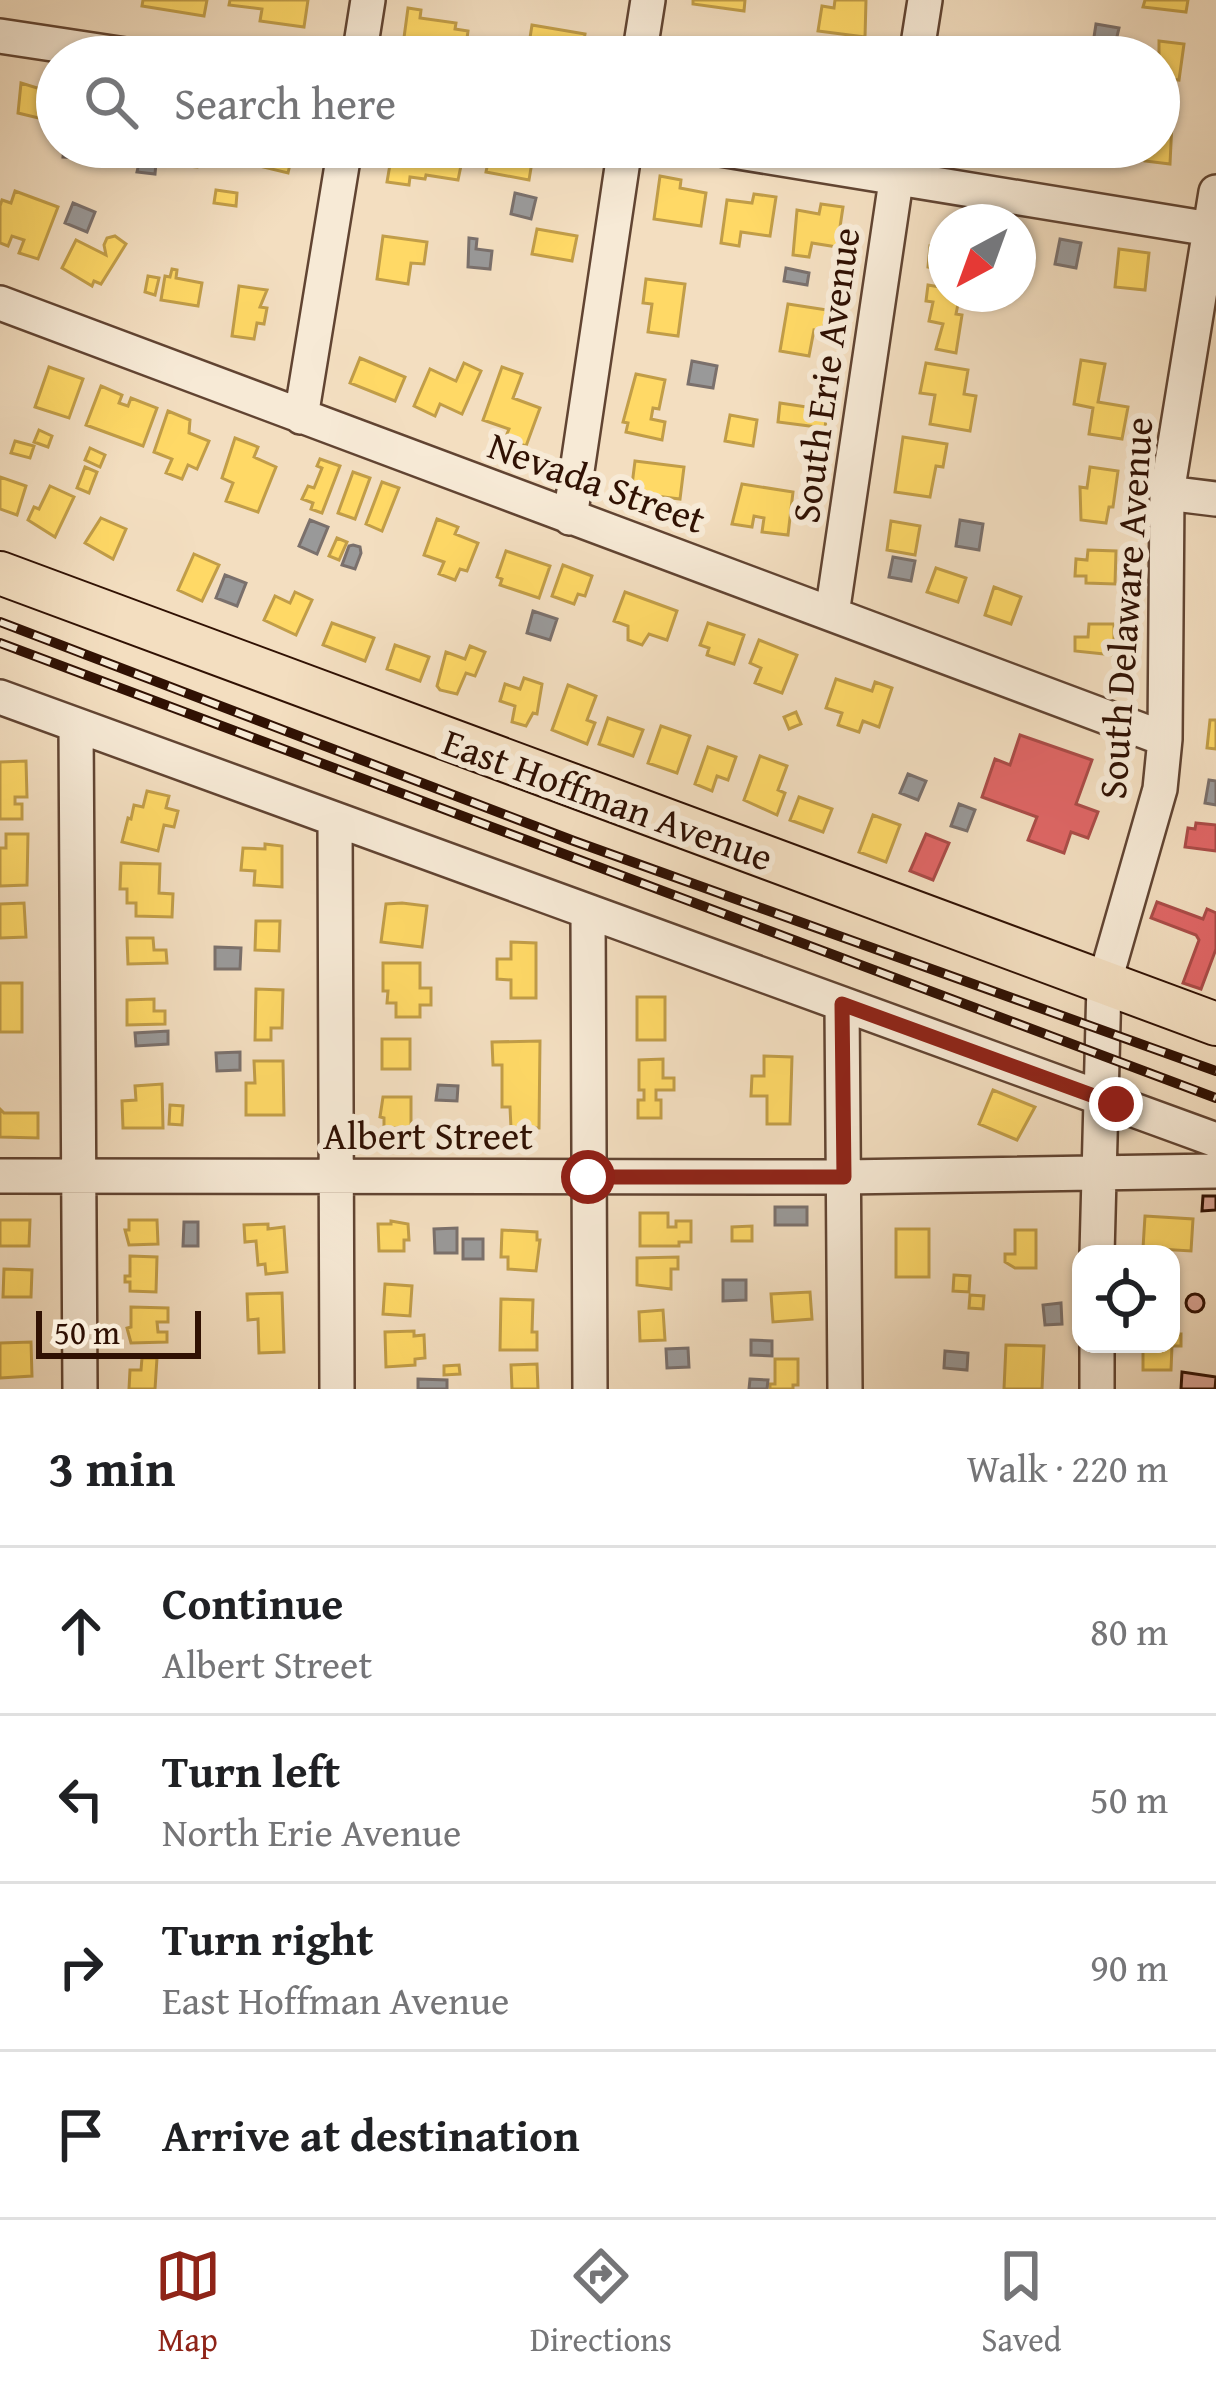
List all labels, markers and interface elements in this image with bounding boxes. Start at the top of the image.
search box [36,36,1180,168]
icon: search [78,69,144,135]
text: Search here [174,70,396,135]
north arrow [928,204,1036,312]
street label: South Erie Avenue [776,224,873,526]
street label: South Delaware Avenue [1083,415,1166,801]
street label: Nevada Street [481,416,714,547]
street label: East Hoffman Avenue [435,712,781,885]
route end [1089,1077,1143,1131]
street label: Albert Street [323,1106,533,1163]
route start [561,1150,615,1204]
map controls [1072,1245,1180,1353]
button: locate [1072,1245,1180,1353]
scale bar [36,1305,201,1358]
text: 50 m [54,1308,120,1356]
text: 3 min [48,1430,175,1505]
text: Walk · 220 m [967,1439,1168,1496]
text: Continue [162,1570,343,1635]
icon: ahead [48,1598,114,1664]
text: 80 m [1090,1602,1168,1659]
text: Albert Street [162,1635,372,1692]
text: Turn left [162,1738,340,1803]
icon: left [48,1766,114,1832]
text: 50 m [1090,1770,1168,1827]
text: North Erie Avenue [162,1803,461,1860]
text: Turn right [162,1906,374,1971]
icon: right [48,1934,114,2000]
text: 90 m [1090,1938,1168,1995]
text: East Hoffman Avenue [162,1971,509,2028]
icon: arrive [48,2102,114,2168]
text: Arrive at destination [162,2102,580,2167]
tab: Map [155,2243,221,2363]
tab: Directions [530,2243,672,2363]
tab: Saved [981,2243,1061,2363]

